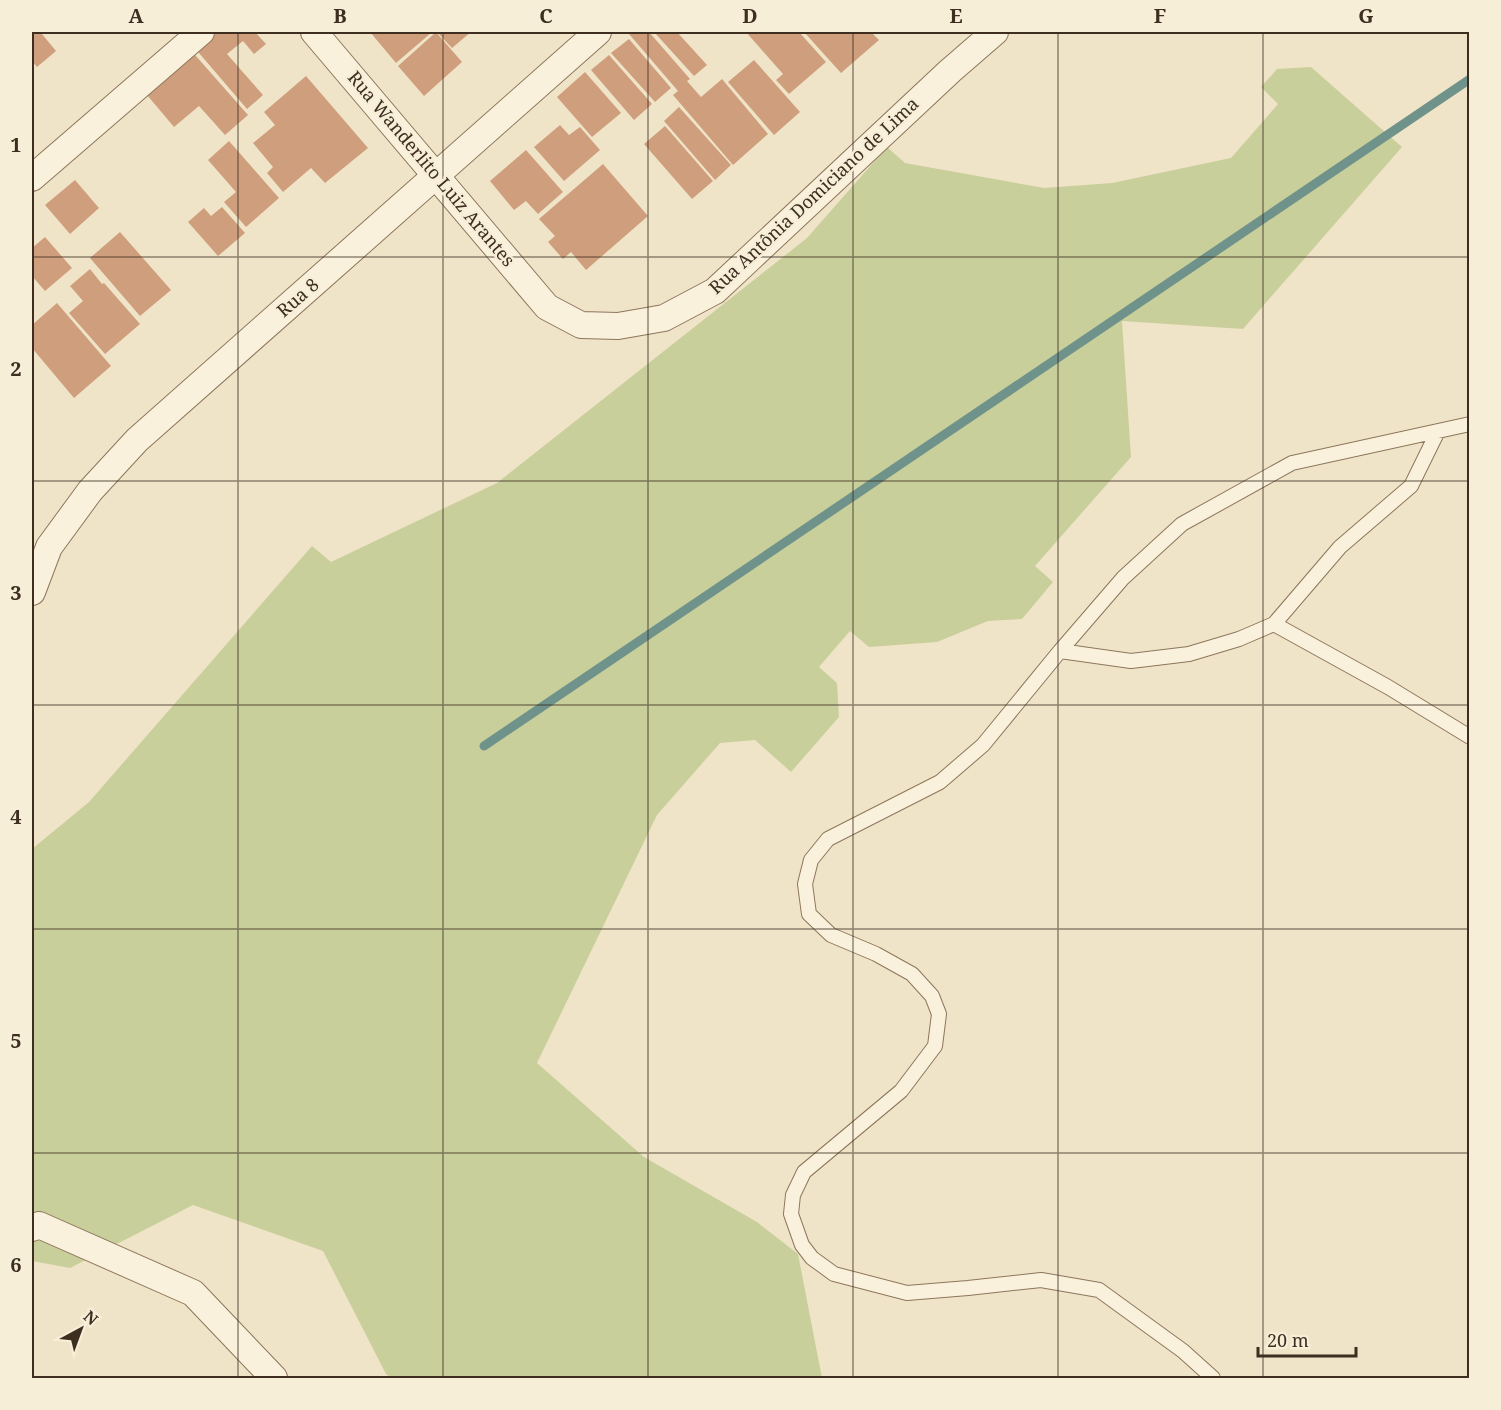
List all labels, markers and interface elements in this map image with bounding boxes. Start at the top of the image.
text: A [128,2,144,29]
text: B [333,2,347,29]
text: C [539,2,553,29]
text: D [742,2,758,29]
text: E [949,2,963,29]
text: F [1154,2,1166,29]
text: G [1358,2,1374,29]
street label: Rua Wanderlito Luiz Arantes [343,66,521,271]
street label: Rua Antônia Domiciano de Lima [703,92,923,299]
text: 1 [10,131,22,158]
street label: Rua 8 [271,272,323,322]
text: 2 [10,355,22,382]
text: 3 [10,579,22,606]
text: 4 [10,803,22,830]
text: 5 [10,1027,22,1054]
text: 6 [10,1251,22,1278]
north arrow [51,1299,111,1359]
text: N [79,1305,103,1330]
scale bar [1258,1320,1356,1358]
text: 20 m [1267,1328,1309,1352]

